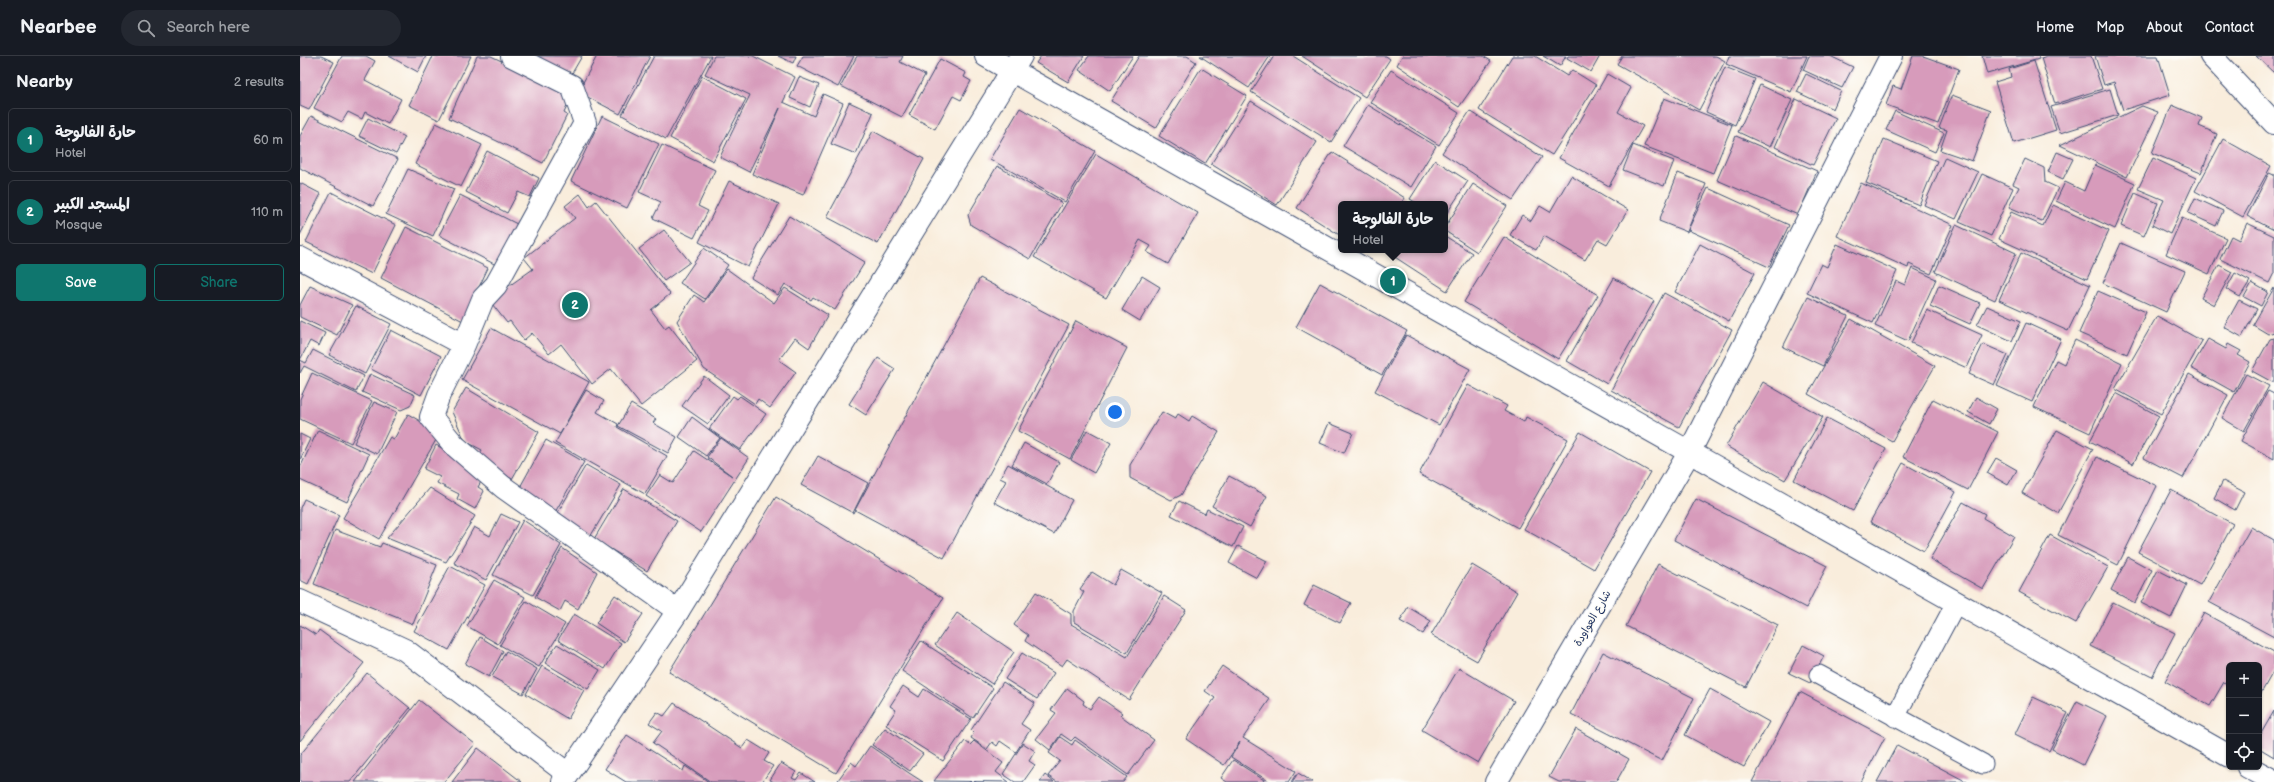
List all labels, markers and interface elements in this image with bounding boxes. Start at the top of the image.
search box [121,10,401,46]
text: Nearbee [20,16,97,39]
icon: search [135,17,157,39]
text: Search here [167,18,250,37]
text: Home [2036,19,2074,36]
text: Map [2096,19,2124,36]
text: About [2146,19,2183,36]
text: Contact [2205,19,2254,36]
text: Nearby [16,72,73,92]
text: 2 results [234,74,284,90]
text: حارة الفالوجة [55,123,136,142]
text: 1 [27,132,33,148]
text: 60 m [253,132,283,148]
text: Hotel [55,145,86,161]
text: المسجد الكبير [55,195,130,214]
popup [1338,201,1448,253]
text: 2 [26,204,34,220]
text: 110 m [251,204,283,220]
text: حارة الفالوجة [1353,210,1433,229]
text: Mosque [55,217,103,233]
text: Hotel [1353,232,1383,248]
button: Save [16,264,146,301]
button: Share [154,264,284,301]
pin: 1 [1380,266,1406,296]
pin: 2 [562,290,588,320]
your location [1105,402,1125,422]
street label: شارع العواودة [1571,588,1615,650]
map controls [2226,662,2262,770]
button: + [2226,662,2262,698]
button: − [2226,698,2262,734]
button: locate [2226,734,2262,770]

